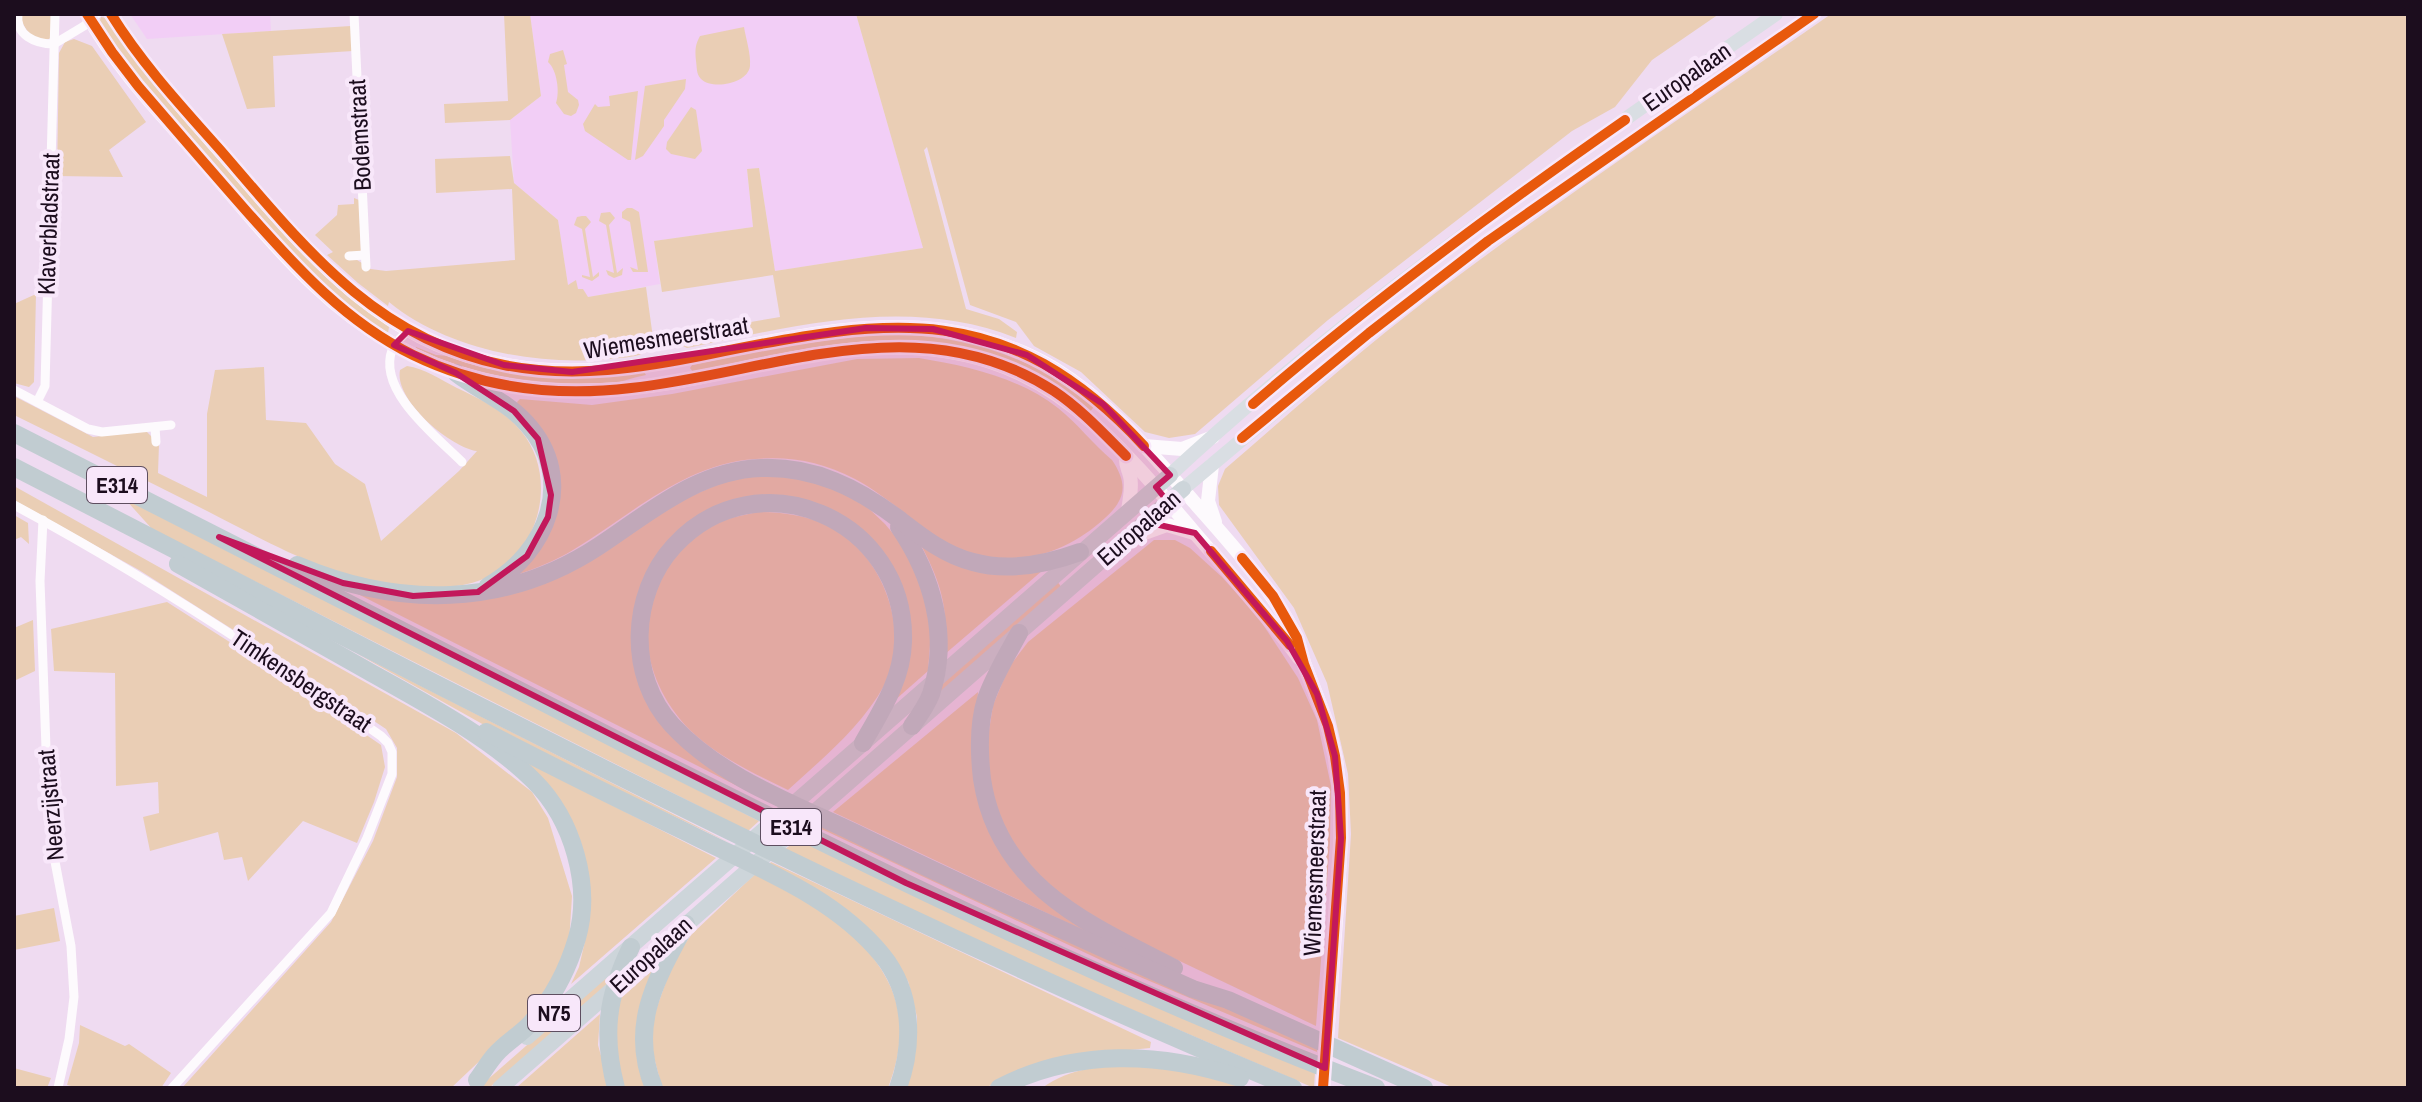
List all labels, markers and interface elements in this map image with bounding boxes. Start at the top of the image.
street label: Europalaan [1636,34,1737,118]
street label: Bodemstraat [340,78,378,192]
street label: Klaverbladstraat [30,152,66,296]
street label: Wiemesmeerstraat [581,308,751,366]
road number: E314 [87,467,147,503]
street label: Europalaan [1090,482,1187,572]
street label: Timkensbergstraat [225,621,379,739]
street label: Neerzijstraat [29,748,71,862]
street label: Wiemesmeerstraat [1295,789,1333,957]
road number: E314 [761,809,821,845]
street label: Europalaan [602,909,698,1000]
road number: N75 [528,995,580,1031]

